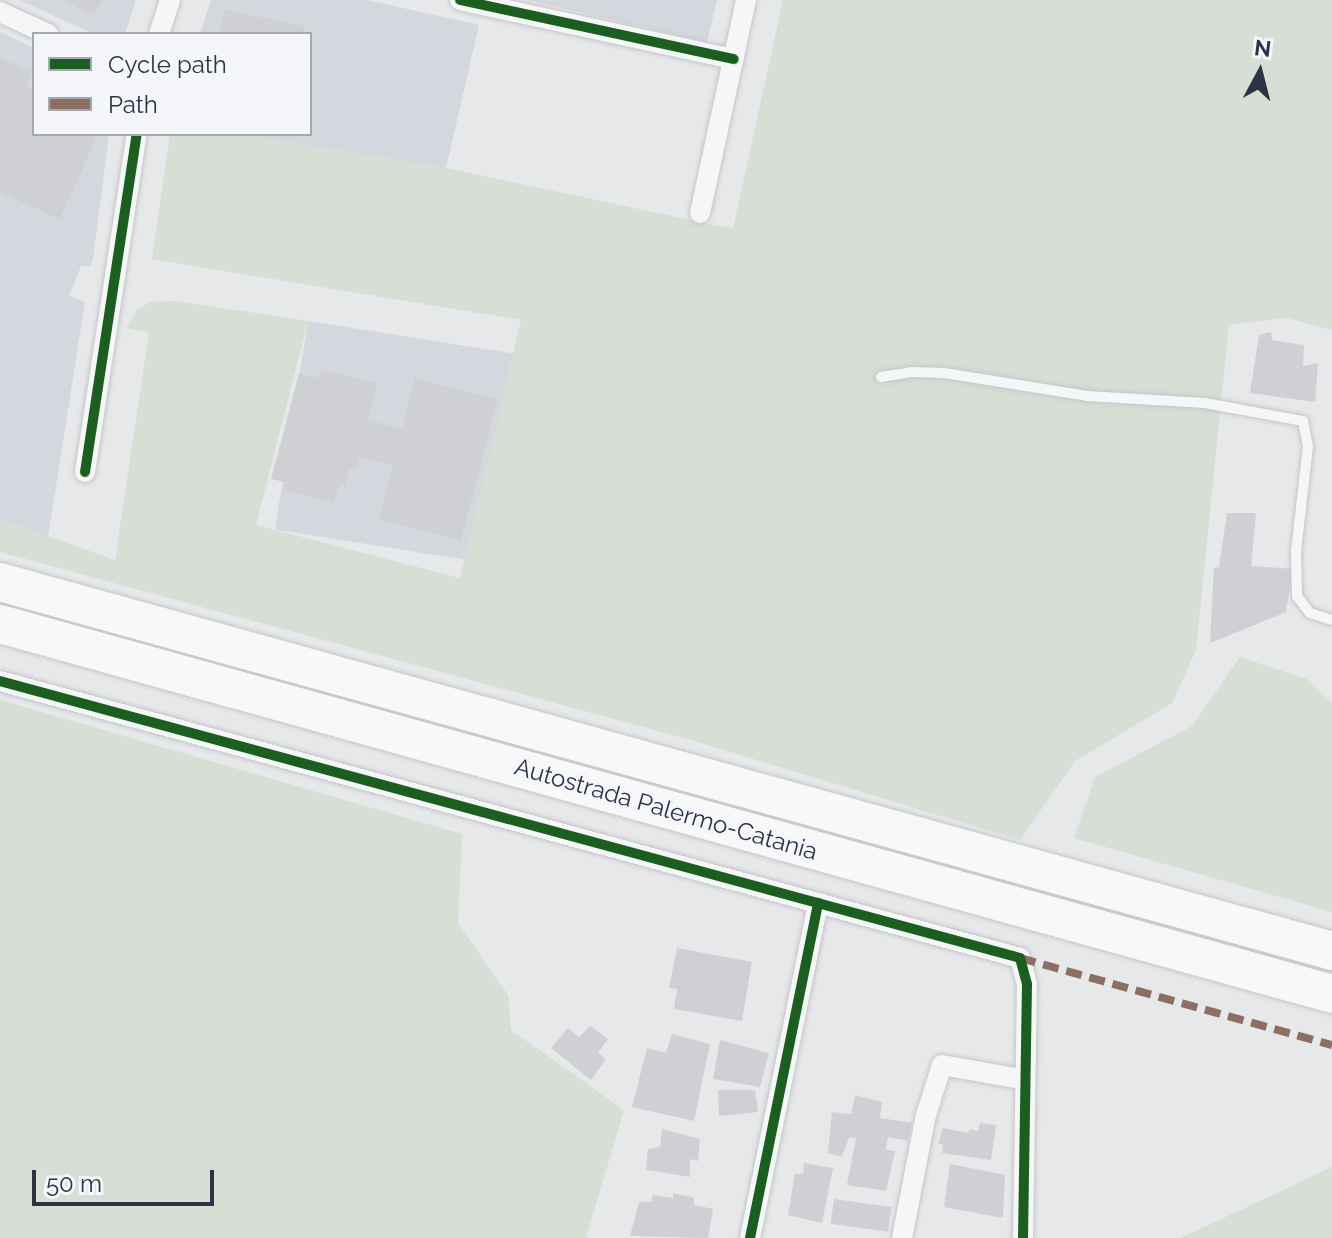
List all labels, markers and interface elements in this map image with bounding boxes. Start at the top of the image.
legend [32,32,312,136]
north arrow [1220,32,1300,112]
text: N [1253,34,1273,62]
text: Cycle path [108,50,227,79]
text: Path [108,90,158,119]
street label: Autostrada Palermo-Catania [511,752,821,866]
scale bar [36,1154,218,1204]
text: 50 m [46,1169,102,1198]

